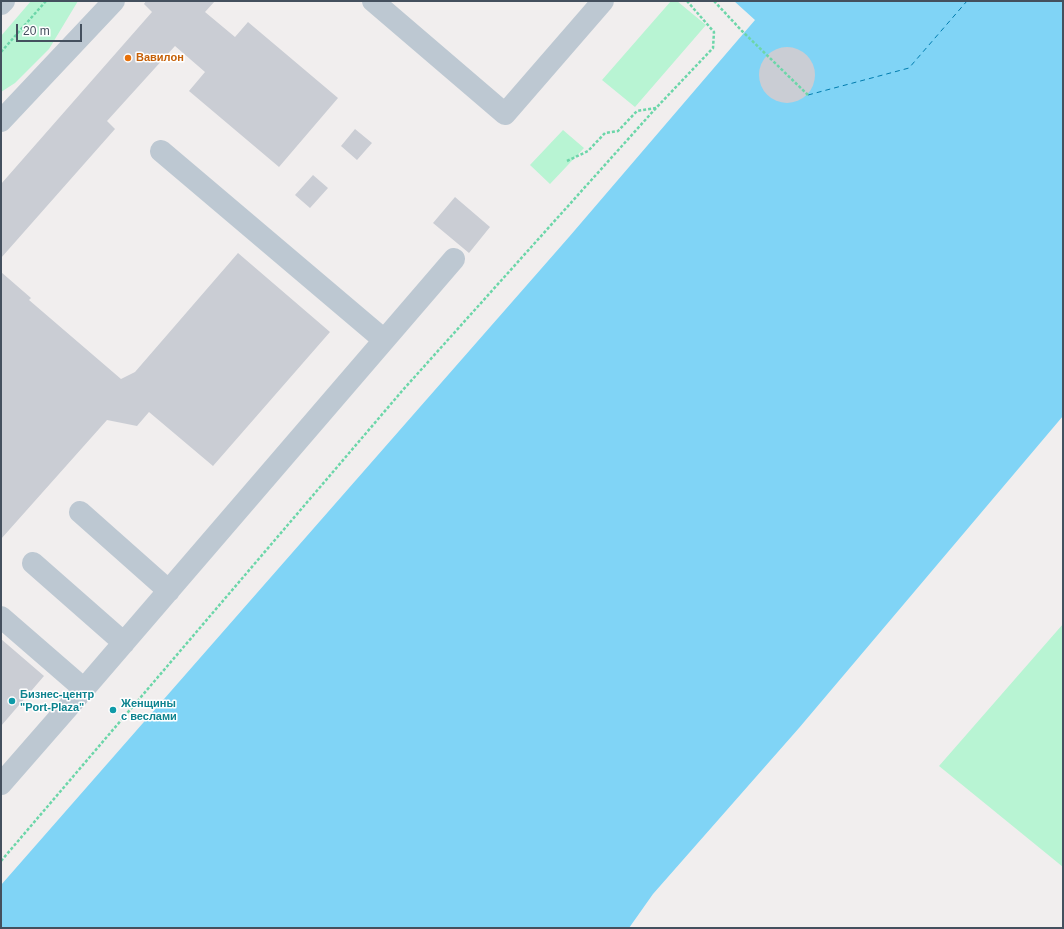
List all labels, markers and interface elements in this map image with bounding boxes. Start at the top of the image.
scale bar [18,16,84,42]
text: 20 m [23,24,50,38]
place label: Вавилон [136,51,184,65]
marker: Вавилон [123,53,133,63]
place label: Бизнес-центр "Port-Plaza" [20,688,94,714]
marker: Бизнес-центр "Port-Plaza" [7,696,17,706]
place label: Женщины с веслами [121,697,177,723]
marker: Женщины с веслами [108,705,118,715]

